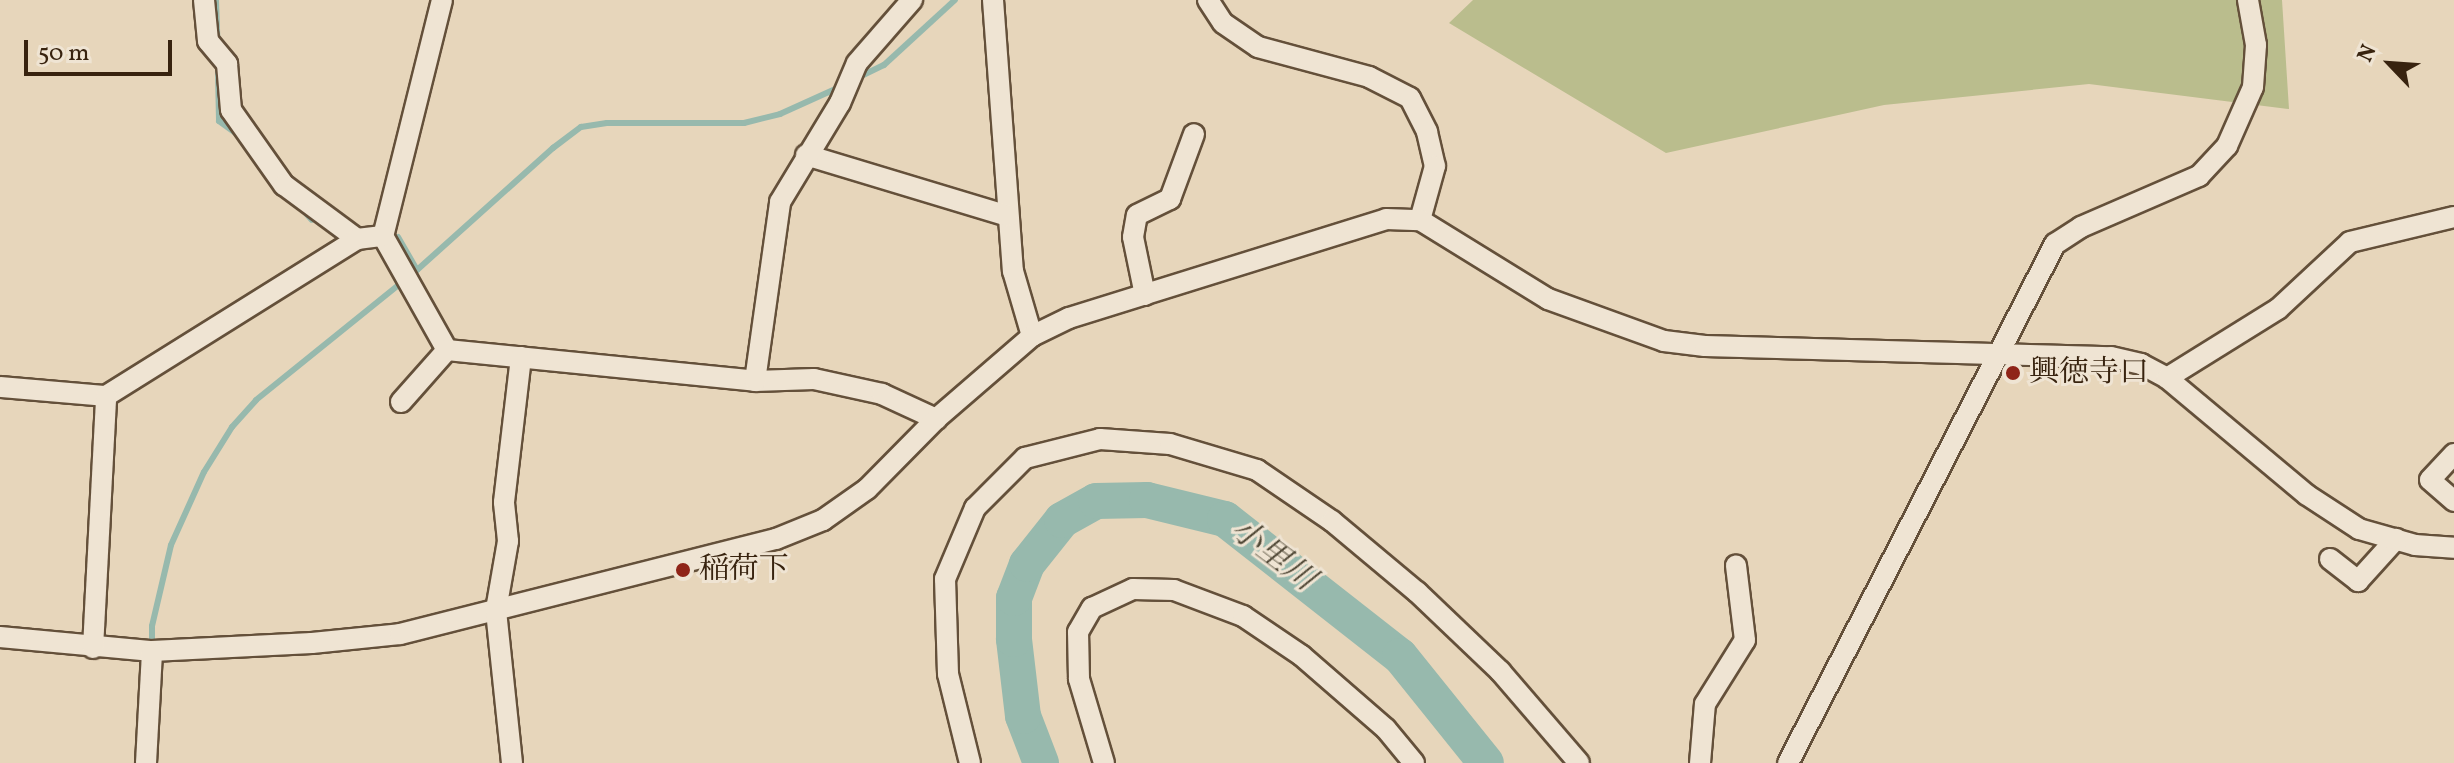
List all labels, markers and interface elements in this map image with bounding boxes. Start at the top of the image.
scale bar [28,24,176,74]
north arrow [2350,24,2430,104]
text: 50 m [38,37,90,71]
text: N [2350,40,2385,67]
place label: 興徳寺口 [2029,355,2149,391]
marker: 興徳寺口 [2004,364,2022,382]
water label: 小里川 [1222,512,1322,600]
place label: 稲荷下 [699,552,789,588]
marker: 稲荷下 [674,561,692,579]

